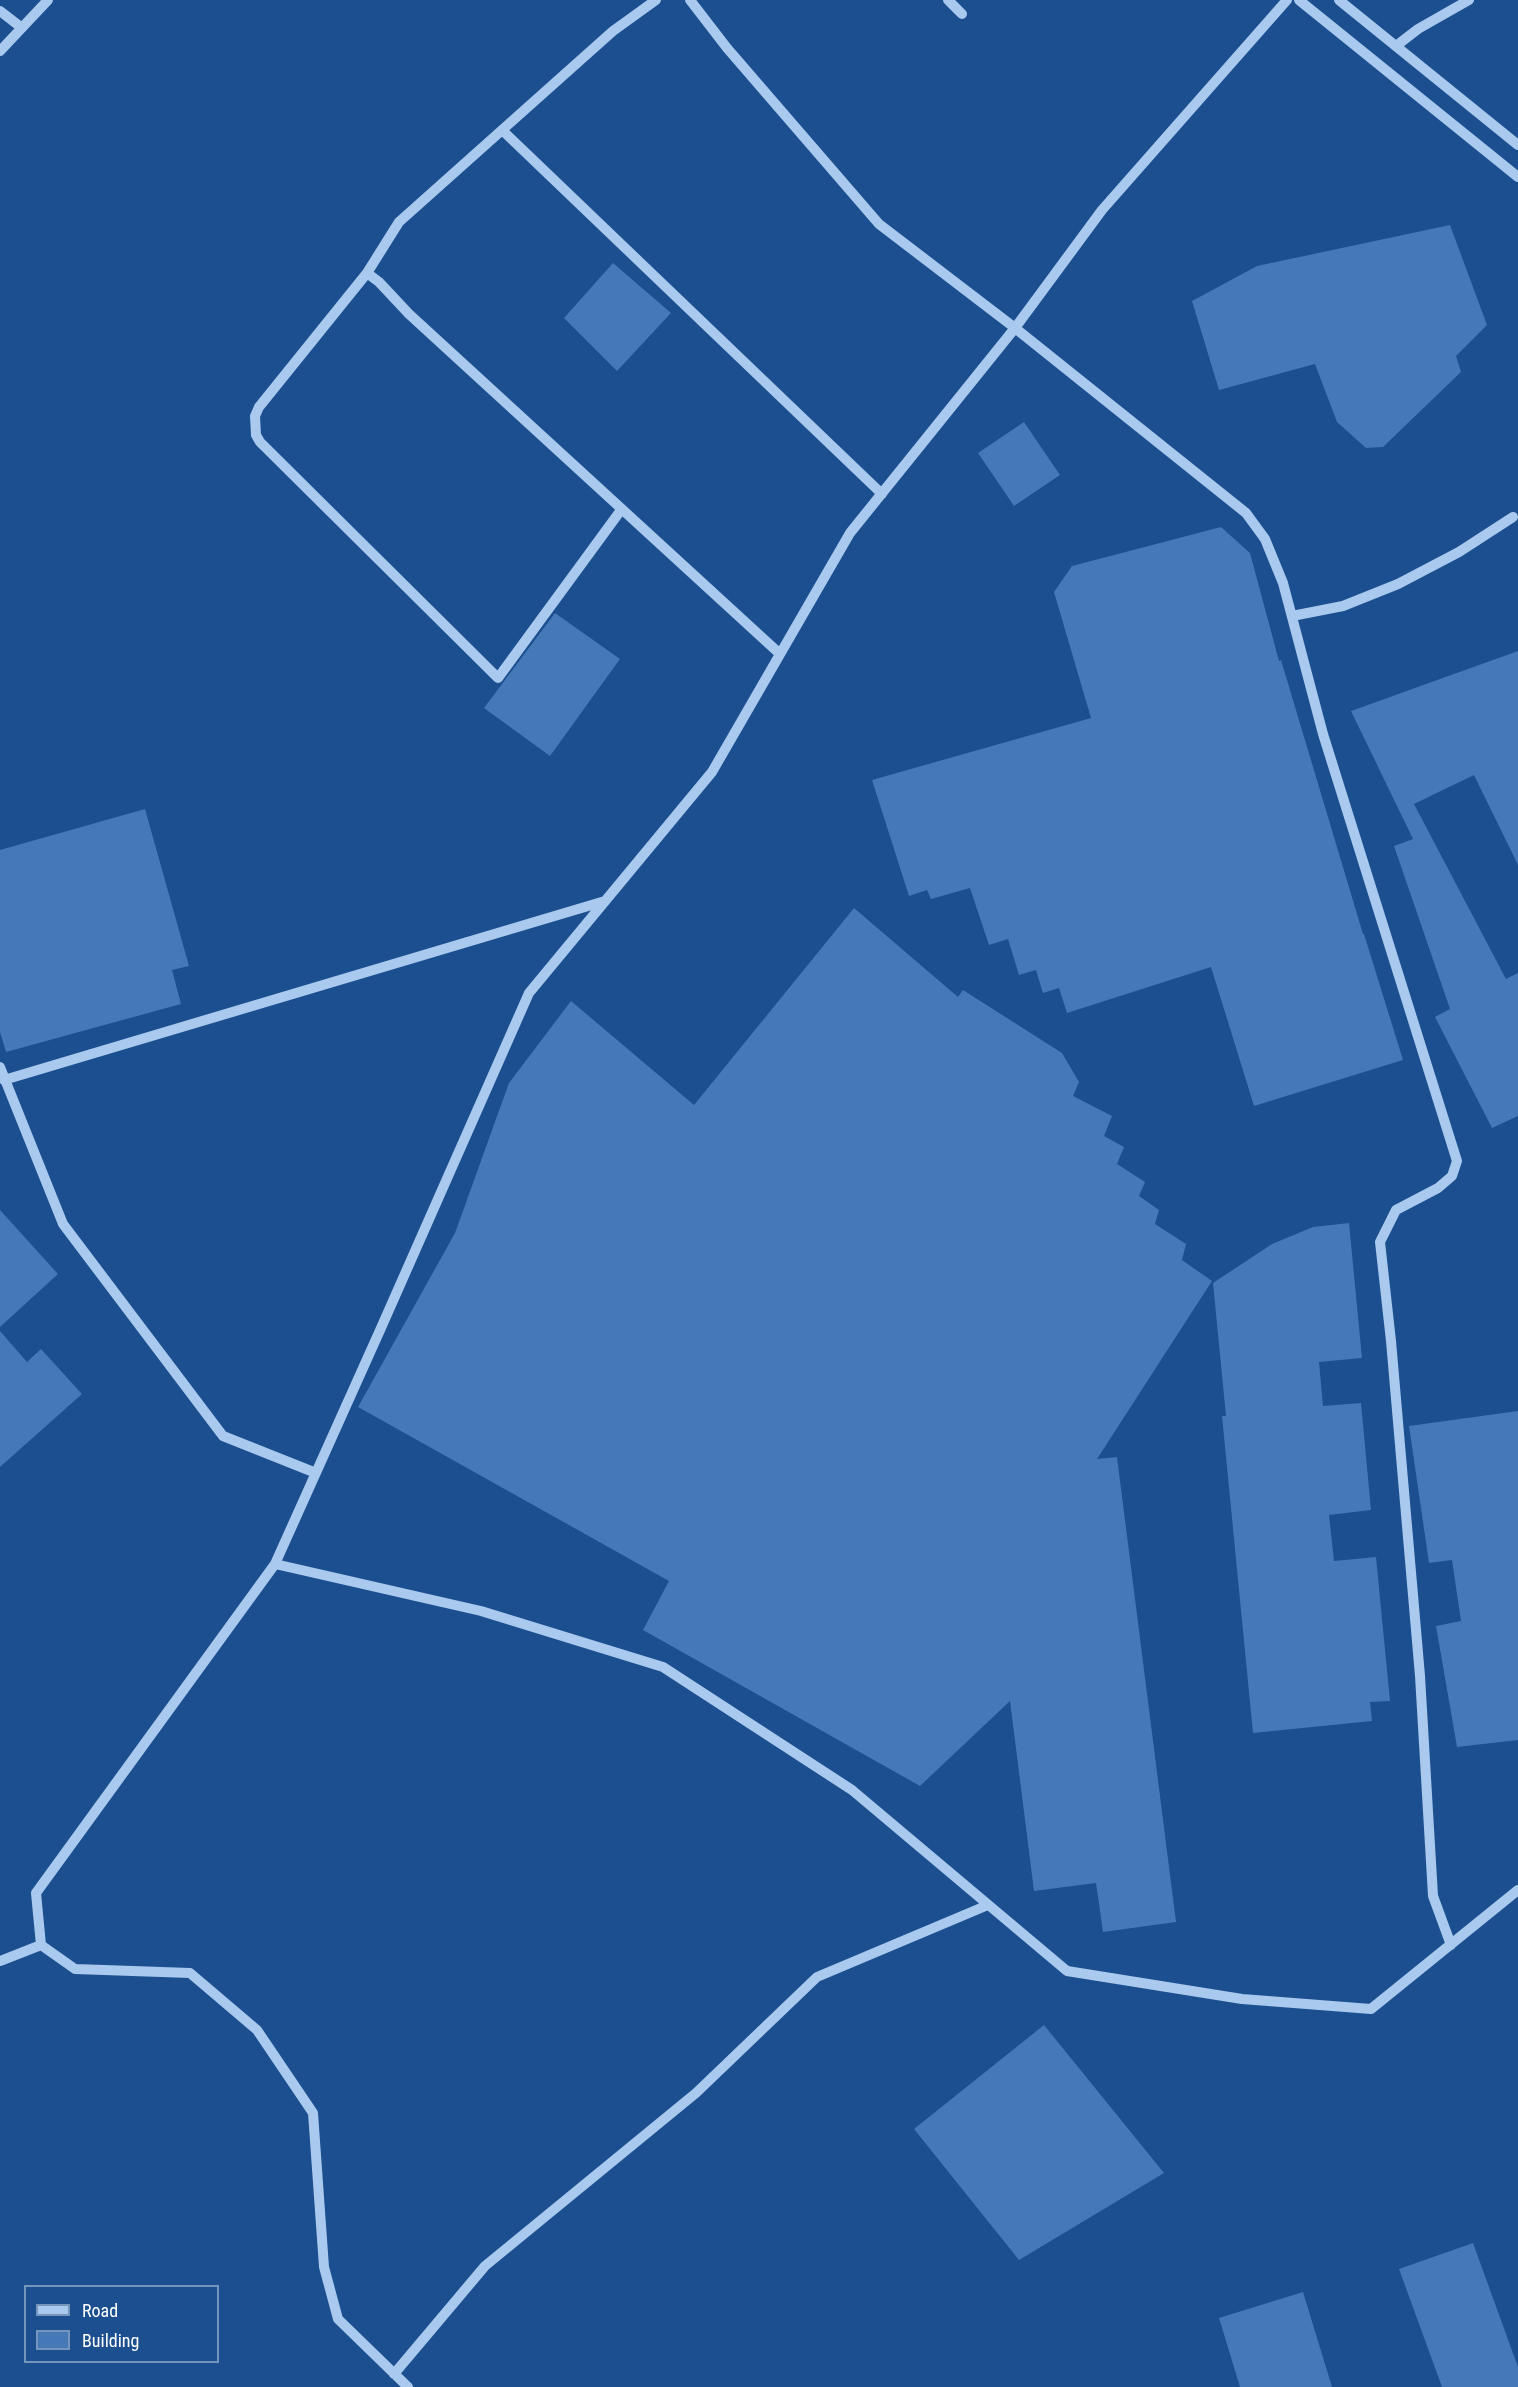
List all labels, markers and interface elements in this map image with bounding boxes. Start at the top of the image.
legend [24,2285,219,2363]
text: Road [82,2300,118,2321]
text: Building [82,2330,139,2351]

